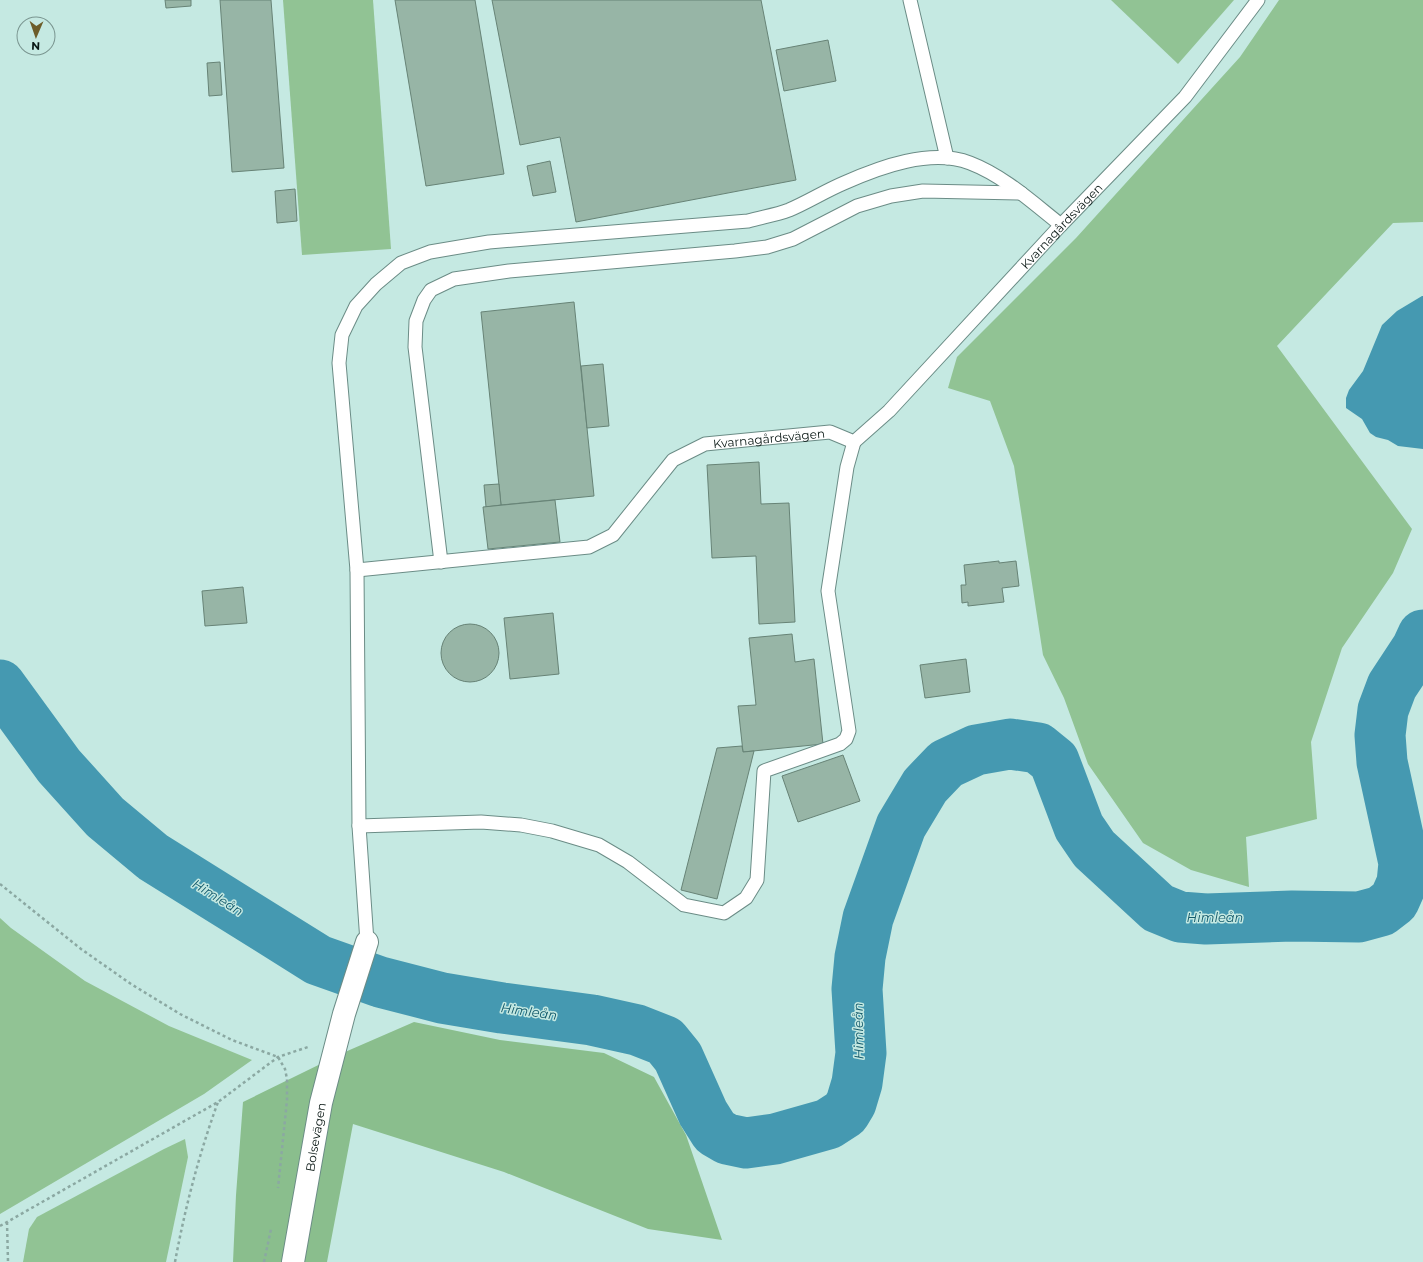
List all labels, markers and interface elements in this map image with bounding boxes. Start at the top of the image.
north arrow [16,16,56,56]
text: N [31,39,40,53]
street label: Kvarnagårdsvägen [1017,180,1105,272]
street label: Kvarnagårdsvägen [712,425,826,451]
water label: Himleån [190,875,246,919]
water label: Himleån [1187,909,1243,925]
water label: Himleån [500,999,558,1023]
water label: Himleån [850,1002,866,1060]
street label: Bolsevägen [302,1101,328,1173]

